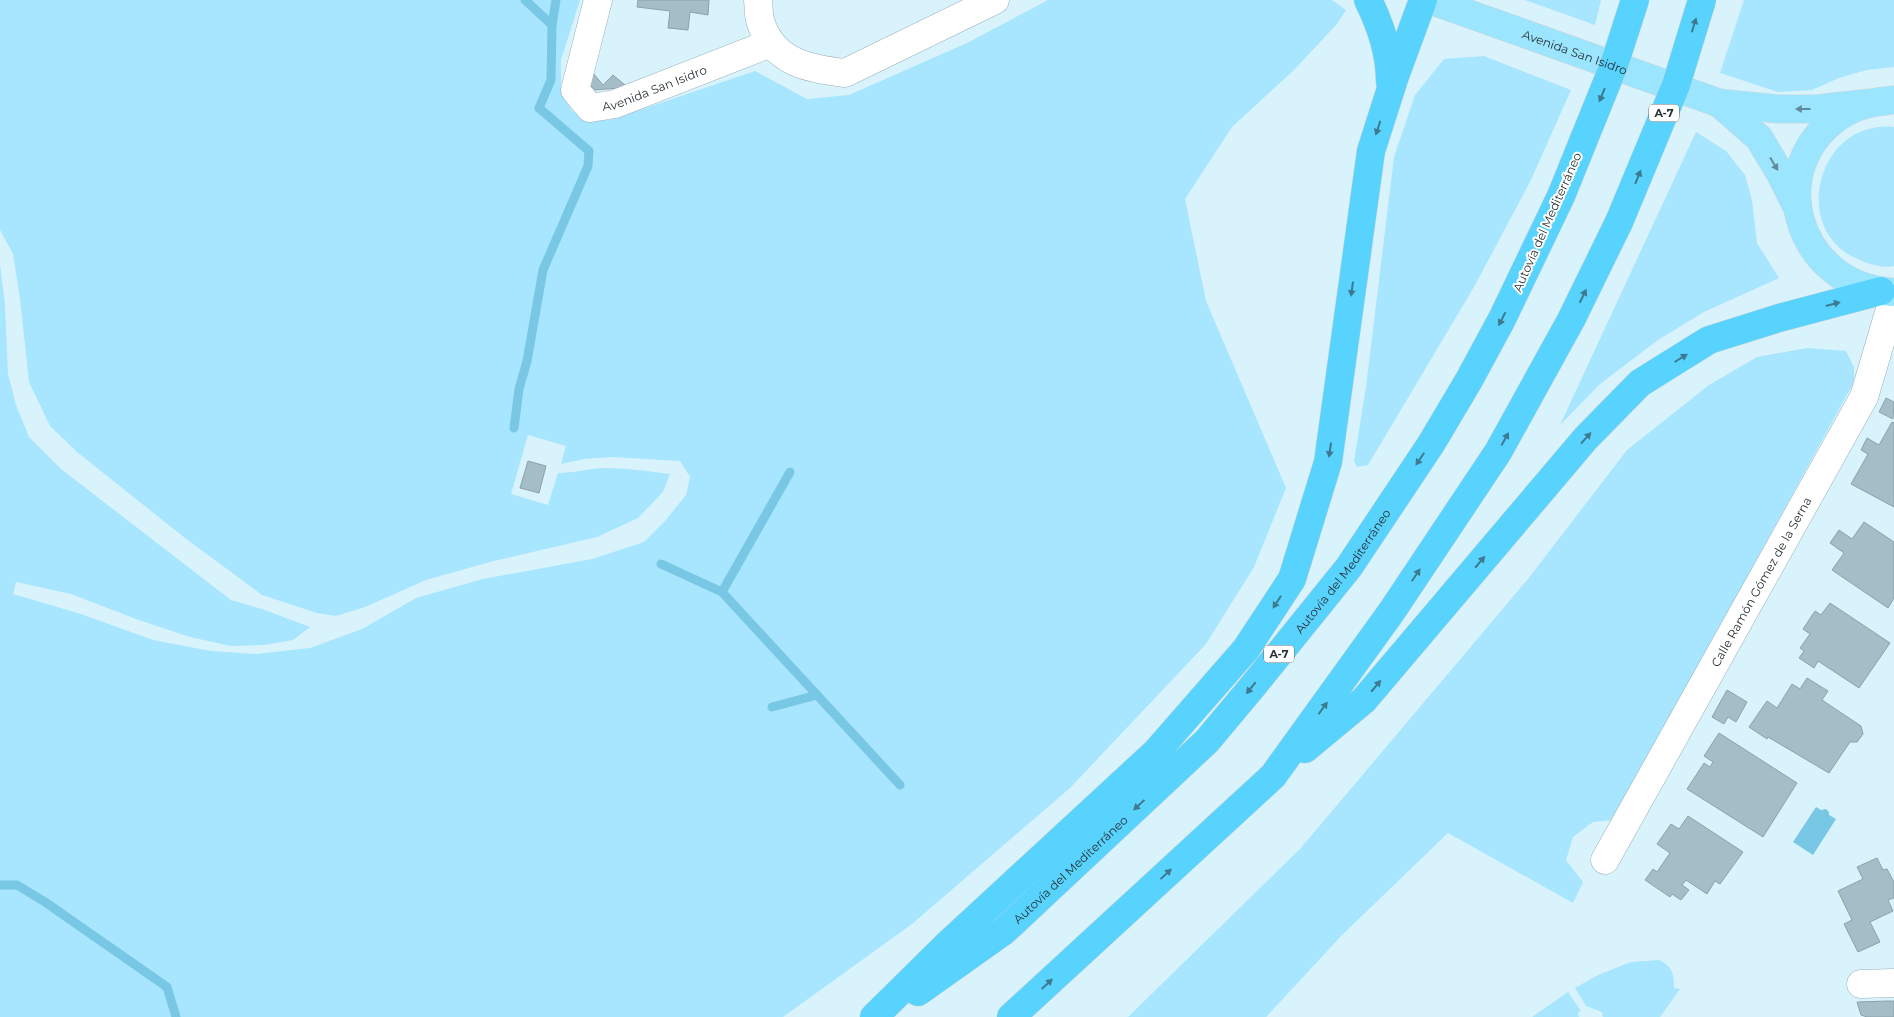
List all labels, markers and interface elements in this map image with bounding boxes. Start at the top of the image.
one-way arrow [1691,17,1699,32]
street label: Avenida San Isidro [1521,26,1630,77]
street label: Avenida San Isidro [601,61,709,113]
one-way arrow [1598,88,1605,103]
road number: A-7 [1649,105,1679,122]
one-way arrow [1795,105,1811,113]
one-way arrow [1374,121,1381,136]
street label: Autovía del Mediterráneo [1509,150,1585,294]
one-way arrow [1770,157,1779,170]
one-way arrow [1634,169,1642,184]
one-way arrow [1348,281,1356,297]
one-way arrow [1578,289,1587,304]
one-way arrow [1826,300,1841,308]
one-way arrow [1498,311,1506,326]
one-way arrow [1674,353,1687,362]
one-way arrow [1501,432,1509,447]
one-way arrow [1580,433,1592,445]
one-way arrow [1326,442,1334,458]
one-way arrow [1416,452,1425,466]
street label: Calle Ramón Gómez de la Serna [1707,494,1814,669]
street label: Autovía del Mediterráneo [1291,506,1393,636]
one-way arrow [1475,555,1486,568]
one-way arrow [1411,569,1421,582]
one-way arrow [1272,595,1282,609]
road number: A-7 [1264,646,1294,662]
one-way arrow [1370,680,1381,693]
one-way arrow [1246,681,1257,694]
one-way arrow [1317,702,1328,715]
one-way arrow [1133,799,1145,811]
street label: Autovía del Mediterráneo [1010,812,1130,926]
one-way arrow [1160,868,1172,880]
one-way arrow [1040,978,1052,990]

